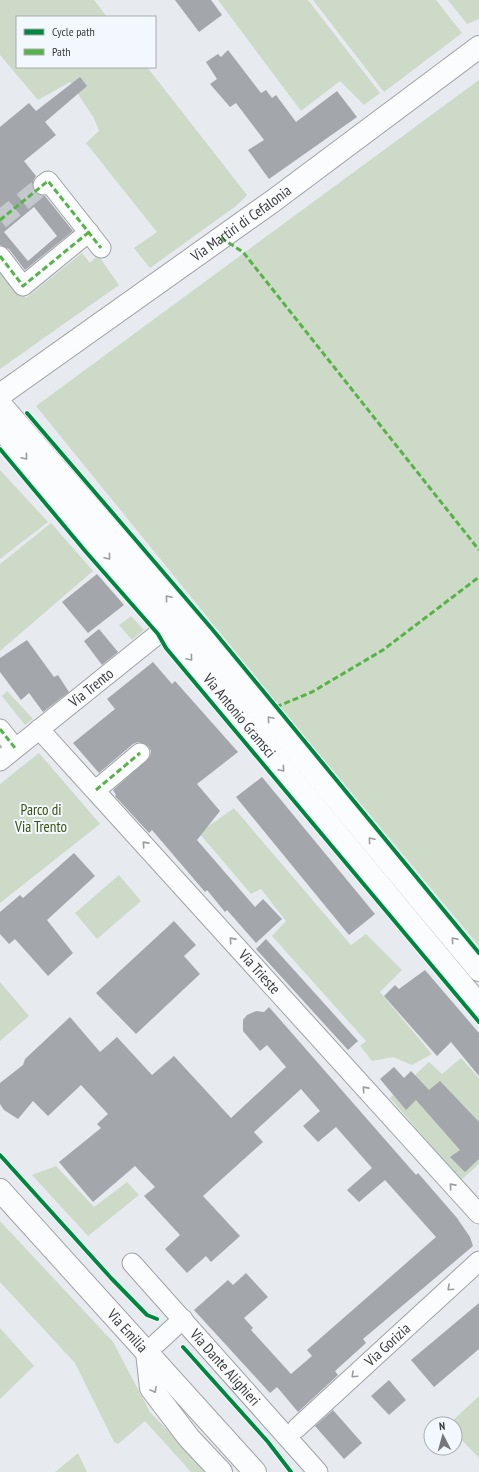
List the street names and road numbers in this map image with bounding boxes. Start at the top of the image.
street label: Via Martiri di Cefalonia [186,181,295,266]
street label: Via Trento [64,664,117,712]
street label: Via Antonio Gramsci [199,669,280,761]
street label: Via Trieste [234,945,285,998]
street label: Via Emilia [103,1304,152,1356]
street label: Via Gorizia [360,1319,414,1371]
street label: Via Dante Alighieri [186,1324,265,1410]

